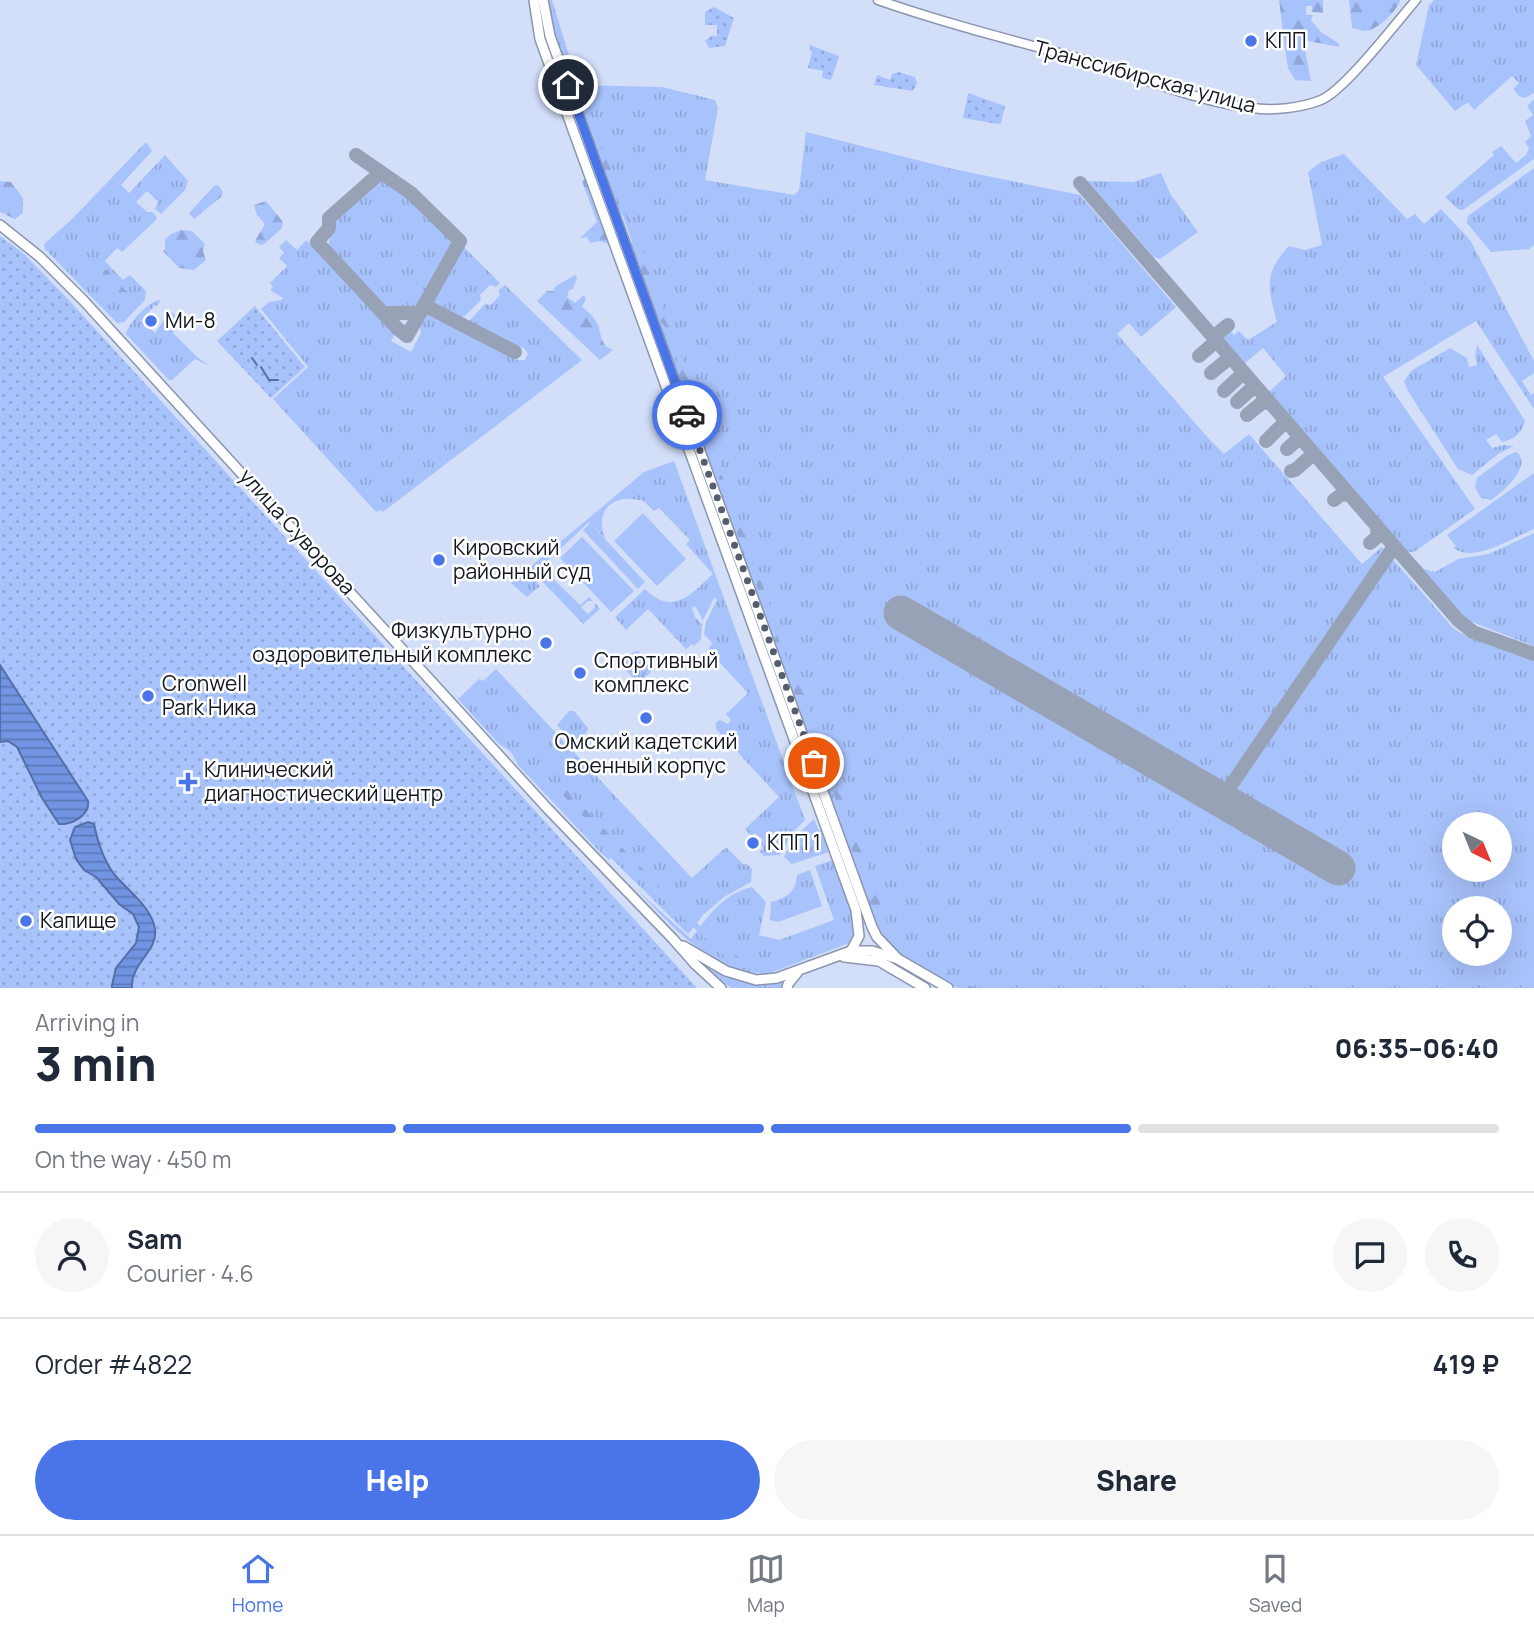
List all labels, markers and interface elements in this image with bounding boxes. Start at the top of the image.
place label: КПП [1265,26,1307,54]
street label: Транссибирская улица [1031,33,1259,119]
marker: КПП [1243,33,1259,49]
pin [538,55,598,115]
icon: home [549,66,587,104]
place label: Ми-8 [165,306,216,334]
marker: Ми-8 [143,313,159,329]
courier [652,380,722,450]
icon: car [668,396,706,434]
street label: улица Суворова [233,462,362,601]
place label: Кировский районный суд [453,533,591,585]
marker: Кировский районный суд [431,552,447,568]
place label: Физкультурно оздоровительный комплекс [252,616,532,668]
marker: Физкультурно оздоровительный комплекс [538,635,554,651]
place label: Спортивный комплекс [594,646,718,698]
marker: Спортивный комплекс [572,665,588,681]
place label: Cronwell Park Ника [162,669,256,721]
marker: Cronwell Park Ника [140,688,156,704]
marker: Омский кадетский военный корпус [638,710,654,726]
place label: Омский кадетский военный корпус [554,727,738,779]
pin [784,733,844,793]
icon: bag [795,744,833,782]
place label: Клинический диагностический центр [204,755,443,807]
marker: Клинический диагностический центр [178,772,198,792]
north arrow [1442,812,1512,882]
map controls [1442,812,1512,966]
place label: КПП 1 [767,828,821,856]
marker: КПП 1 [745,835,761,851]
button: locate [1442,896,1512,966]
place label: Капище [40,906,116,934]
marker: Капище [18,913,34,929]
text: Arriving in [35,1006,140,1038]
text: 06:35–06:40 [1335,1030,1499,1066]
text: 3 min [35,1032,156,1095]
text: On the way · 450 m [35,1143,231,1175]
button: person [35,1218,109,1292]
button: chat [1333,1218,1407,1292]
button: phone [1425,1218,1499,1292]
text: Sam [127,1221,182,1257]
text: Courier · 4.6 [127,1257,254,1289]
text: Order #4822 [35,1346,192,1382]
text: 419 ₽ [1433,1346,1499,1382]
button: Help [35,1440,760,1520]
button: Share [774,1440,1499,1520]
tab: Home [232,1550,283,1618]
tab: Map [747,1550,785,1618]
tab: Saved [1249,1550,1302,1618]

